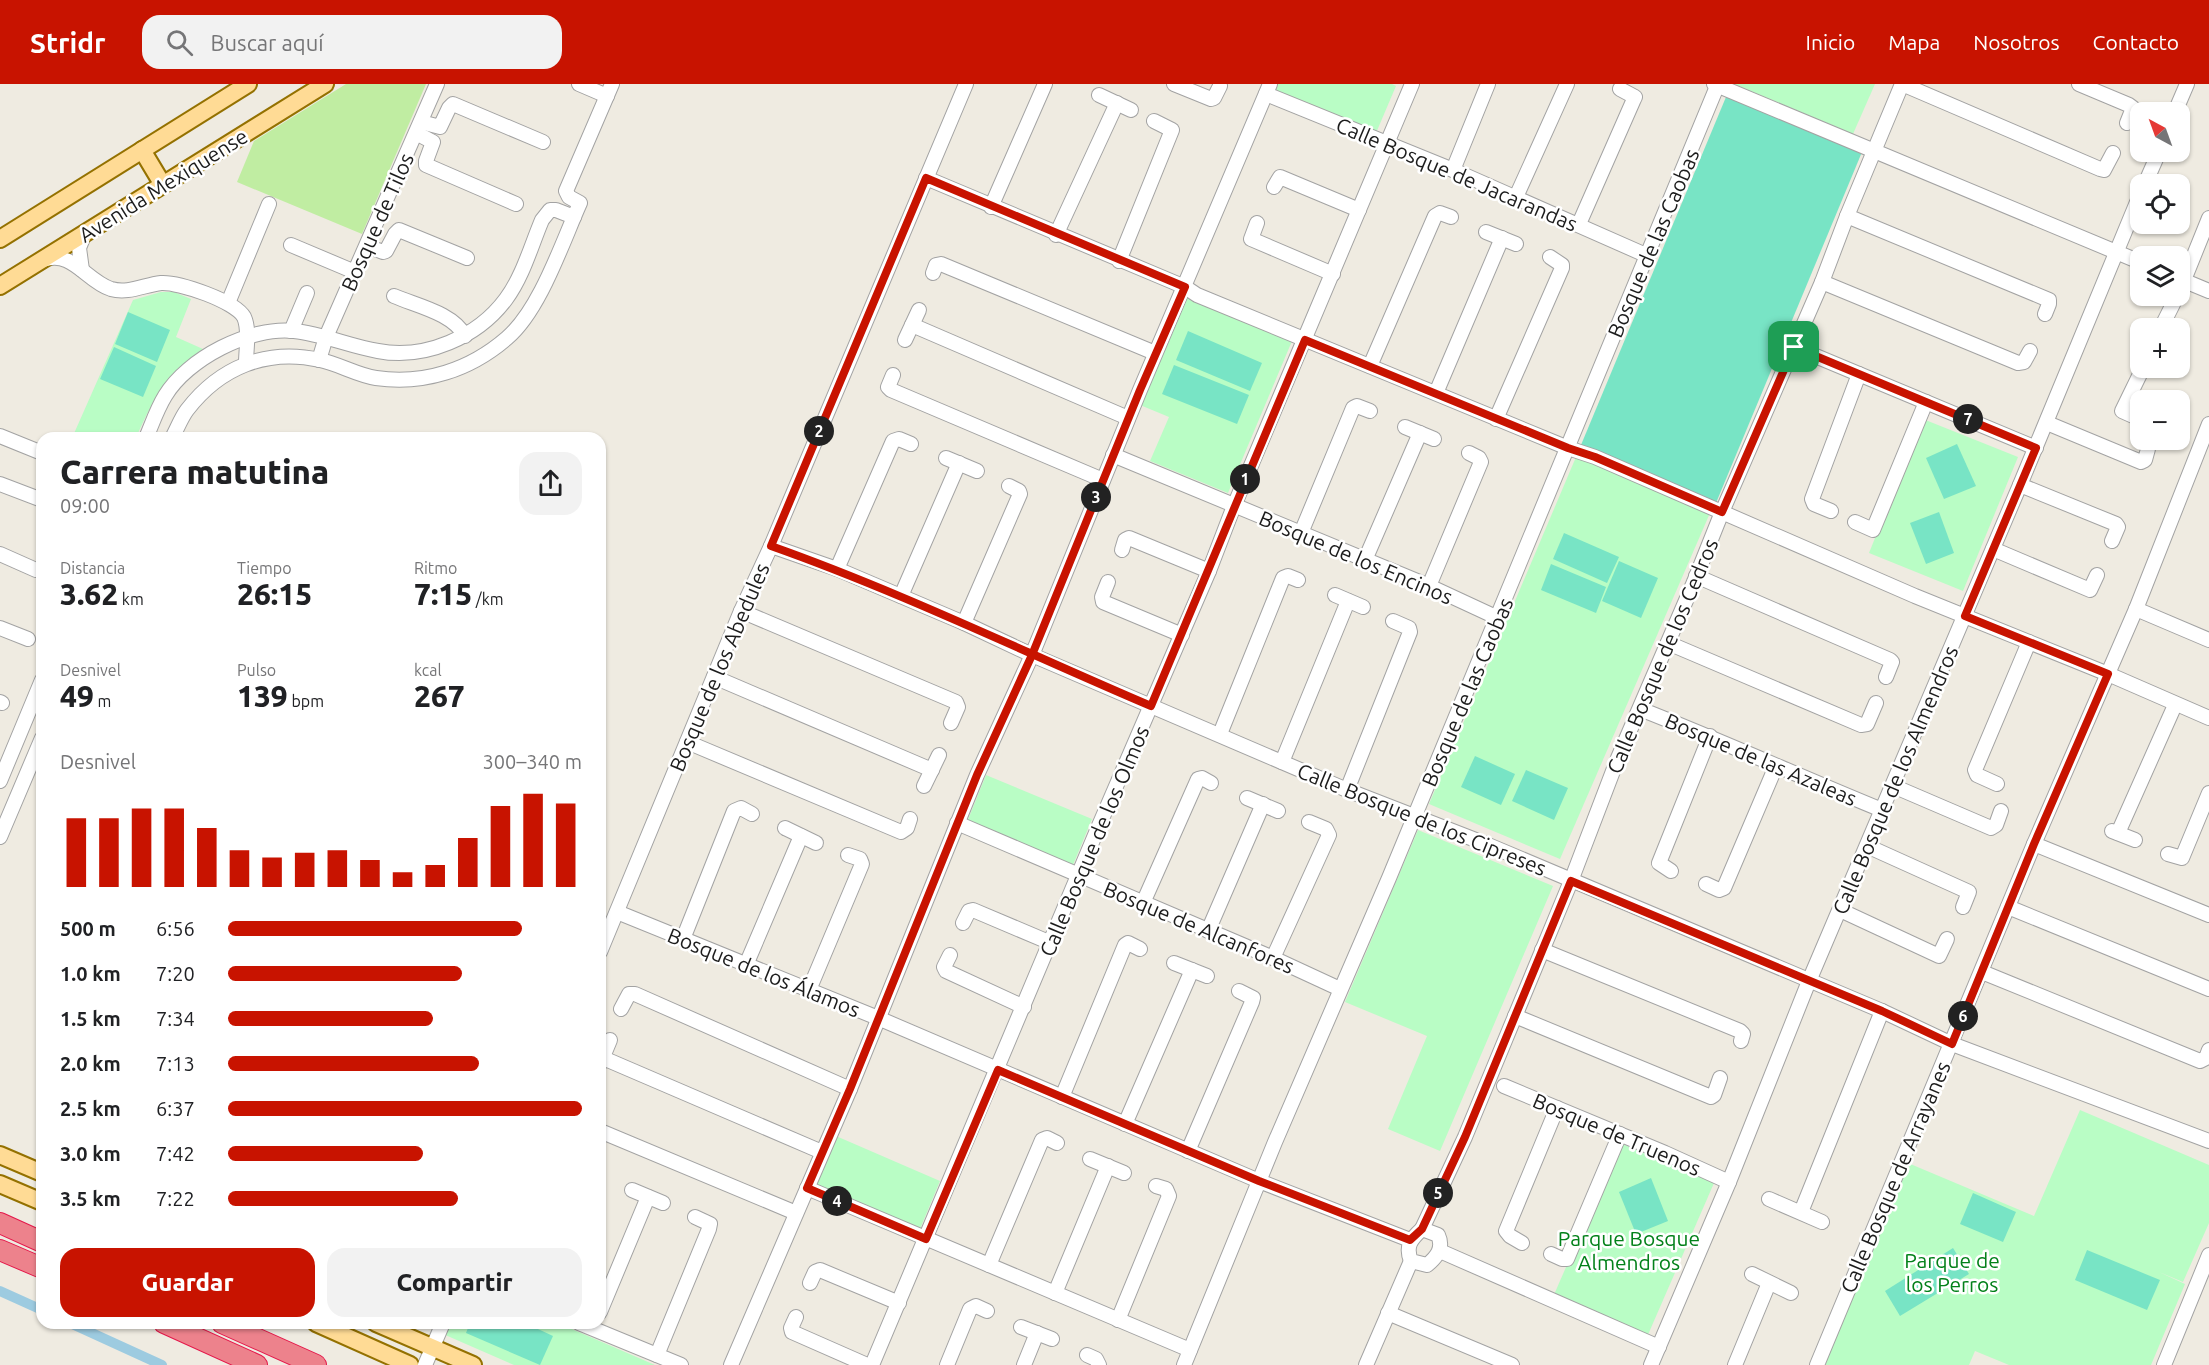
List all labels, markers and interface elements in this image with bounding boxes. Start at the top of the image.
search box [142,15,562,69]
icon: search [163,26,196,59]
text: Stridr [30,27,106,58]
text: Buscar aquí [211,30,324,55]
text: Inicio [1806,30,1855,54]
text: Mapa [1888,30,1940,54]
text: Nosotros [1973,30,2060,54]
text: Contacto [2093,30,2179,54]
north arrow [2130,102,2190,162]
map controls [2130,102,2190,450]
street label: Calle Bosque de Jacarandas [1333,112,1581,236]
street label: Avenida Mexiquense [74,123,252,247]
street label: Bosque de las Caobas [1602,145,1704,341]
street label: Bosque de Tilos [336,149,418,295]
button: locate [2130,174,2190,234]
button: layers [2130,246,2190,306]
button: + [2130,318,2190,378]
pin [1768,321,1819,372]
icon: arrive [1777,330,1810,363]
button: − [2130,390,2190,450]
pin: 7 [1953,404,1983,434]
text: 7 [1963,410,1973,428]
pin: 2 [804,416,834,446]
text: 2 [814,422,824,440]
button: share [519,452,582,515]
text: Carrera matutina [60,453,329,490]
pin: 1 [1230,464,1260,494]
text: 1 [1240,470,1250,488]
pin: 3 [1081,482,1111,512]
text: 3 [1091,488,1101,506]
text: 09:00 [60,494,110,517]
street label: Bosque de los Encinos [1256,505,1456,609]
street label: Calle Bosque de los Cedros [1602,535,1722,777]
text: Distancia [60,559,125,577]
text: Tiempo [237,559,292,577]
text: Ritmo [414,559,457,577]
street label: Bosque de los Abedules [664,559,774,775]
text: 3.62 [60,577,118,611]
text: 26:15 [237,577,312,611]
text: 7:15 [414,577,472,611]
text: km [118,590,144,608]
text: /km [472,590,504,608]
street label: Bosque de las Caobas [1416,594,1518,790]
street label: Calle Bosque de los Almendros [1827,642,1963,918]
text: Desnivel [60,661,121,679]
text: Pulso [237,661,276,679]
text: kcal [414,661,442,679]
text: 49 [60,679,94,713]
text: 139 [237,679,288,713]
text: 267 [414,679,465,713]
text: m [94,692,111,710]
text: bpm [288,692,324,710]
street label: Bosque de las Azaleas [1662,708,1860,810]
street label: Calle Bosque de los Olmos [1034,722,1154,960]
text: Desnivel [60,750,136,773]
text: 300–340 m [483,750,582,773]
street label: Calle Bosque de los Cipreses [1294,758,1550,880]
street label: Bosque de Alcanfores [1100,876,1298,978]
text: 500 m [60,917,116,940]
text: 6:56 [156,917,195,940]
street label: Bosque de los Álamos [664,922,864,1022]
text: 1.0 km [60,962,121,985]
text: 7:20 [156,962,195,985]
pin: 6 [1948,1001,1978,1031]
text: 1.5 km [60,1007,121,1030]
text: 7:34 [156,1007,195,1030]
text: 6 [1958,1007,1968,1025]
text: 2.0 km [60,1052,121,1075]
text: 7:13 [156,1052,195,1075]
street label: Calle Bosque de Arrayanes [1835,1058,1955,1296]
street label: Bosque de Truenos [1529,1088,1705,1180]
text: 2.5 km [60,1097,121,1120]
text: 6:37 [156,1097,195,1120]
text: 3.0 km [60,1142,121,1165]
text: 7:42 [156,1142,195,1165]
pin: 5 [1423,1178,1453,1208]
text: 5 [1433,1184,1443,1202]
pin: 4 [822,1186,852,1216]
text: 3.5 km [60,1187,121,1210]
text: 7:22 [156,1187,195,1210]
text: 4 [832,1192,842,1210]
park label: Parque Bosque Almendros [1558,1226,1700,1274]
button: Guardar [60,1248,315,1317]
button: Compartir [327,1248,582,1317]
park label: Parque de los Perros [1904,1248,2000,1296]

